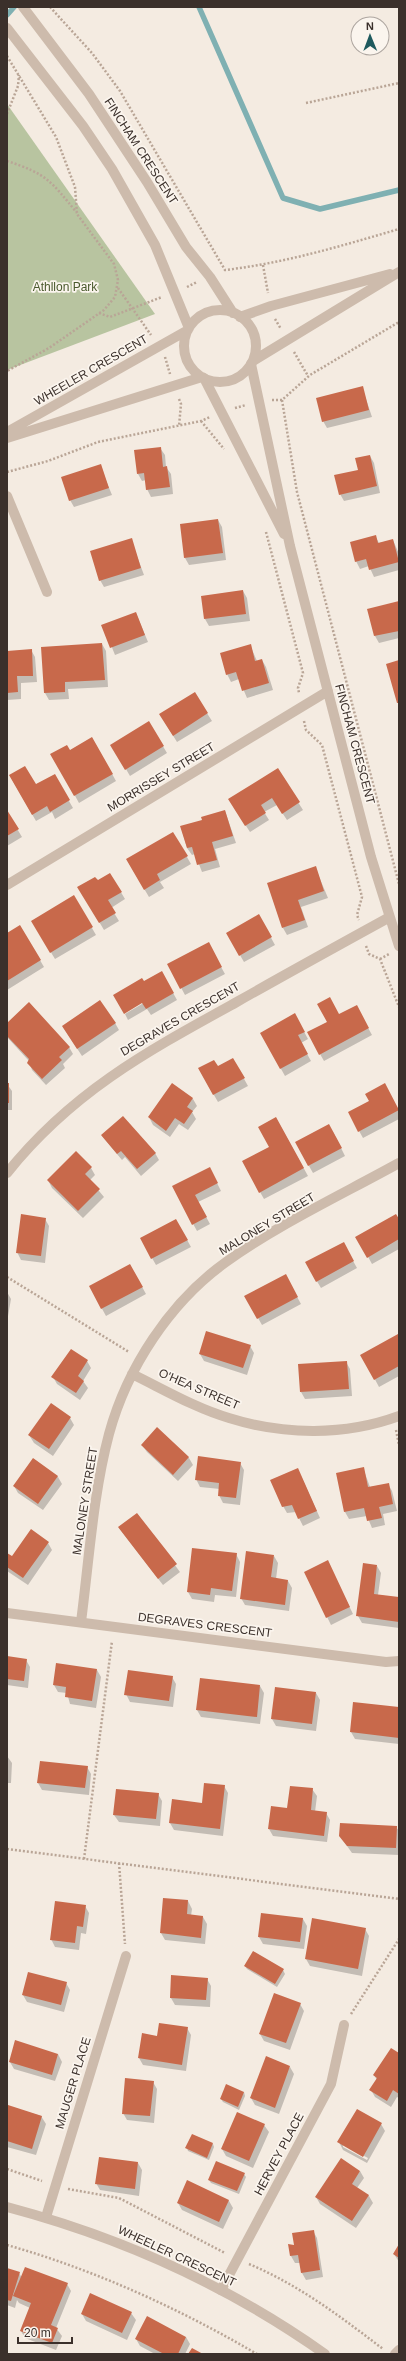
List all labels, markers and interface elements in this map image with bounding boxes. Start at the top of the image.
north arrow [350,16,390,56]
text: N [366,20,374,32]
street label: FINCHAM CRESCENT [101,95,181,207]
park label: Athllon Park [33,280,98,294]
street label: WHEELER CRESCENT [32,331,151,408]
street label: FINCHAM CRESCENT [332,682,378,806]
street label: MORRISSEY STREET [105,739,218,815]
street label: DEGRAVES CRESCENT [118,979,243,1059]
street label: MALONEY STREET [217,1190,318,1258]
street label: O'HEA STREET [157,1366,242,1413]
street label: MALONEY STREET [70,1445,101,1556]
street label: DEGRAVES CRESCENT [137,1610,274,1640]
street label: MAUGER PLACE [52,2035,94,2131]
street label: HERVEY PLACE [251,2110,307,2198]
street label: WHEELER CRESCENT [116,2222,239,2290]
scale bar [18,2319,72,2345]
text: 20 m [24,2326,51,2340]

